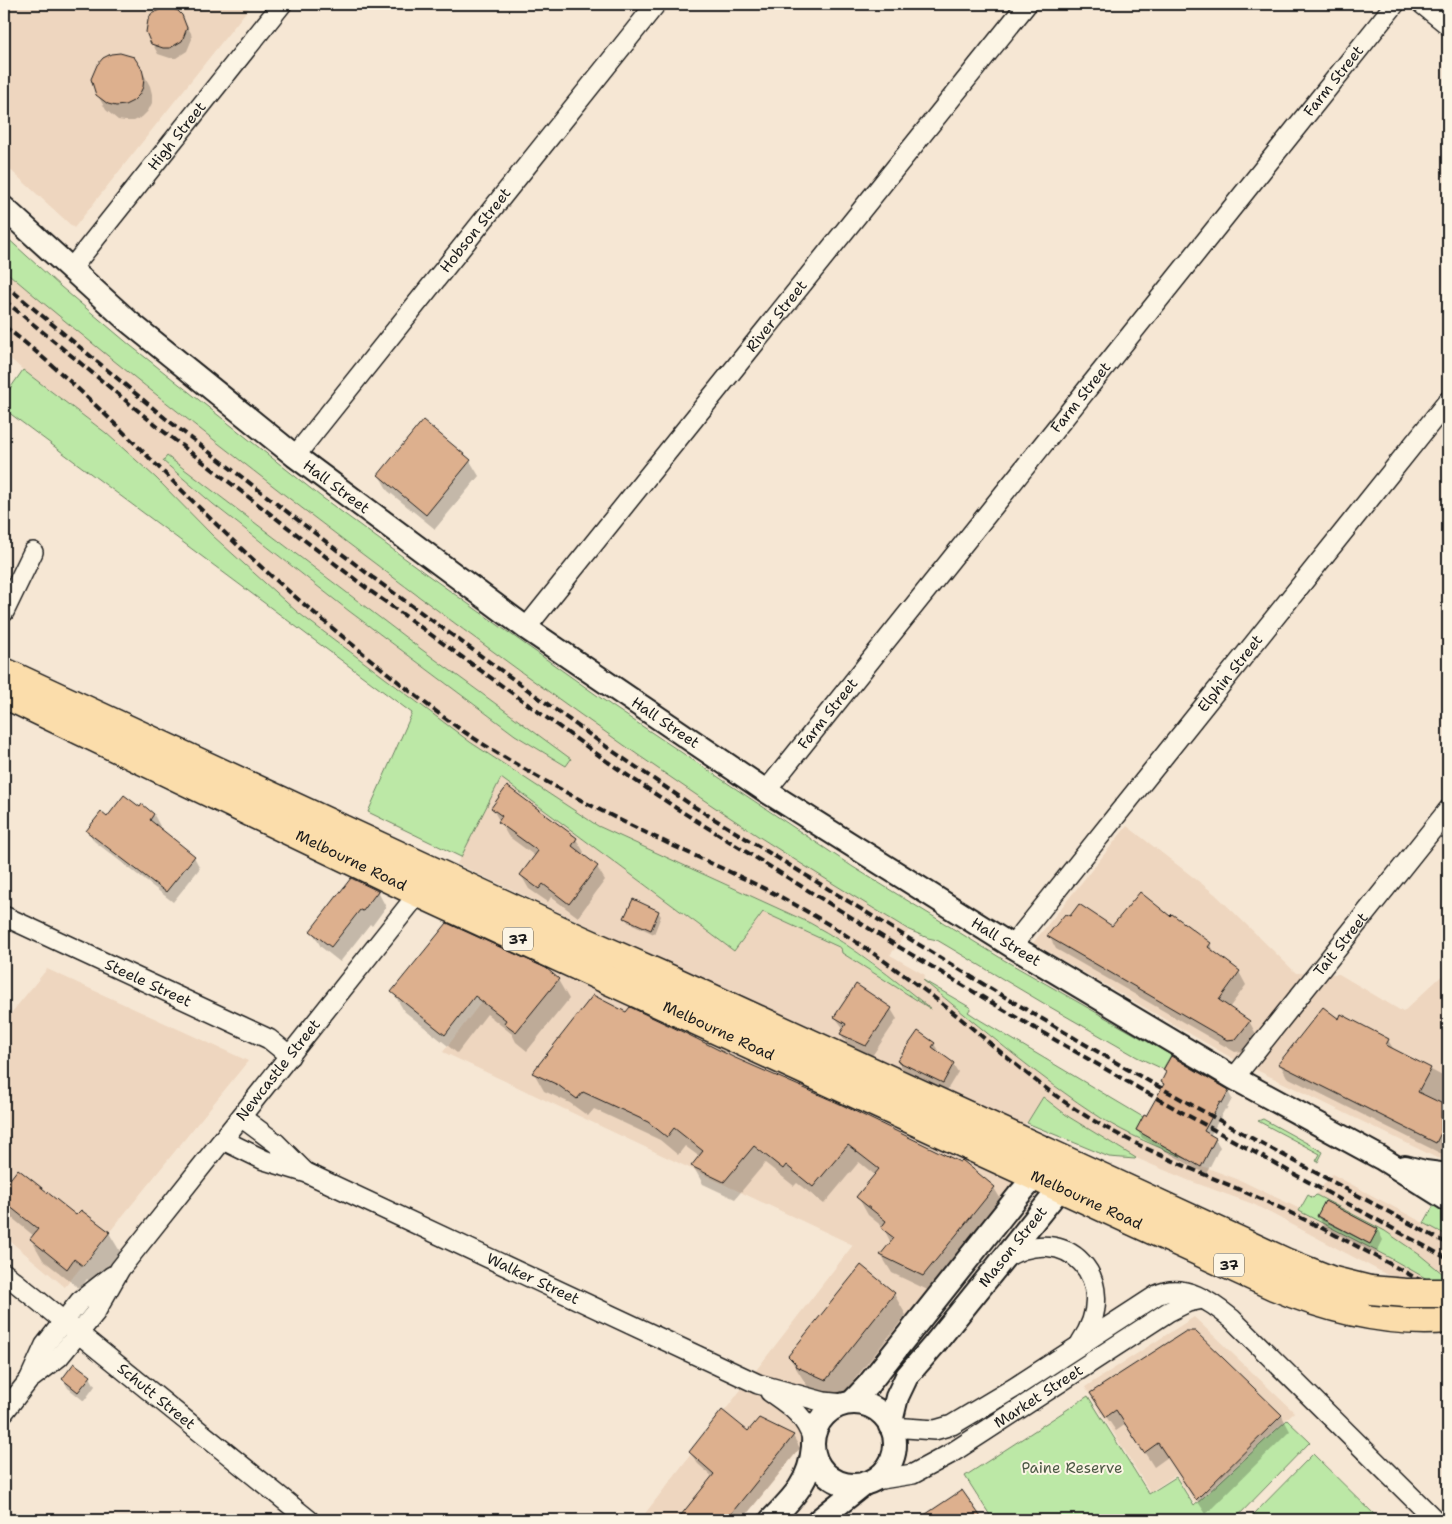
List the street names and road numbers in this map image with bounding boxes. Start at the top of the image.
street label: Farm Street [1299,41,1368,121]
street label: High Street [143,97,210,175]
street label: Hobson Street [435,184,515,277]
street label: River Street [741,276,811,356]
street label: Farm Street [1046,358,1115,437]
street label: Hall Street [299,455,374,518]
street label: Elphin Street [1193,631,1267,716]
street label: Farm Street [793,674,862,753]
street label: Hall Street [627,692,703,753]
street label: Melbourne Road [292,825,410,896]
street label: Tait Street [1309,908,1372,981]
street label: Hall Street [967,913,1044,971]
road number: 37 [503,928,533,951]
street label: Steele Street [102,954,195,1012]
street label: Melbourne Road [660,996,778,1065]
street label: Newcastle Street [231,1015,325,1125]
street label: Melbourne Road [1028,1166,1146,1234]
street label: Mason Street [974,1202,1051,1292]
street label: Walker Street [483,1248,583,1309]
road number: 37 [1214,1254,1244,1276]
street label: Schutt Street [113,1359,200,1434]
street label: Market Street [990,1360,1087,1433]

